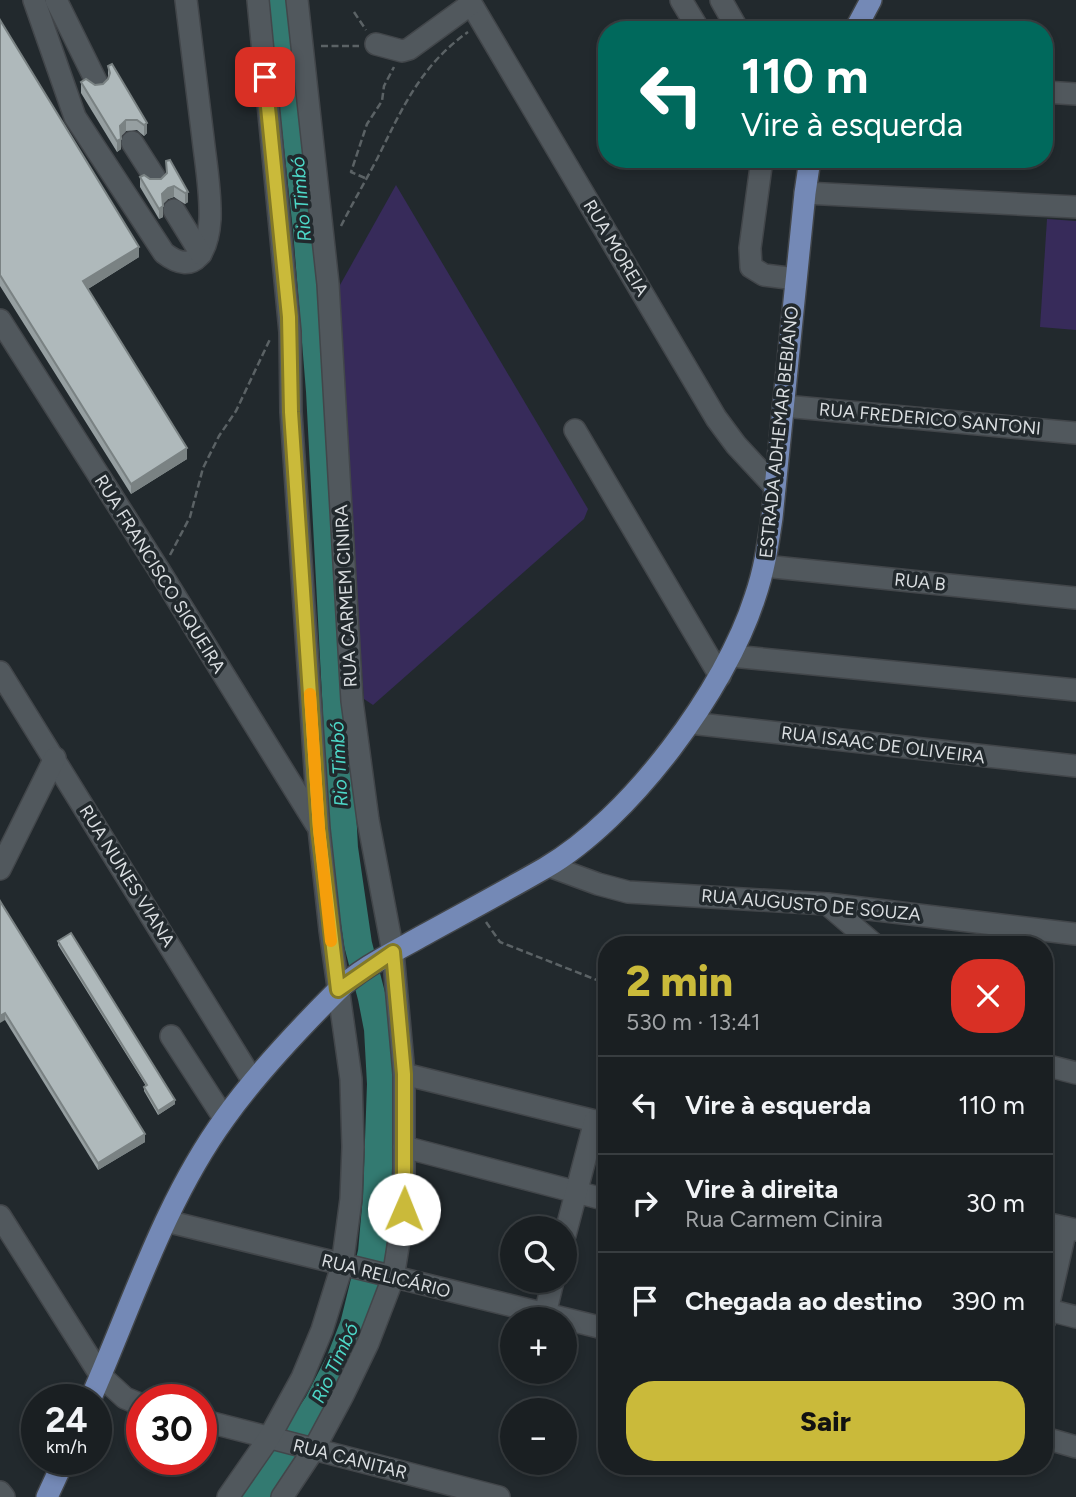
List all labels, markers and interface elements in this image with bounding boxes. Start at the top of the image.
text: 110 m [741,46,869,105]
pin [235,47,295,107]
icon: left [626,49,717,140]
icon: arrive [246,58,284,96]
text: Vire à esquerda [741,106,963,144]
water label: Rio Timbó [286,155,316,243]
street label: RUA MOREIA [579,196,653,300]
street label: ESTRADA ADHEMAR BEBIANO [755,305,803,559]
street label: RUA FREDERICO SANTONI [818,398,1042,440]
street label: RUA FRANCISCO SIQUEIRA [90,471,230,677]
street label: RUA CARMEM CINIRA [330,504,362,688]
street label: RUA B [893,568,947,596]
water label: Rio Timbó [325,721,353,807]
street label: RUA ISAAC DE OLIVEIRA [780,722,986,768]
street label: RUA NUNES VIANA [74,801,180,951]
street label: RUA AUGUSTO DE SOUZA [700,884,922,926]
text: 2 min [626,956,733,1007]
button: close [951,959,1025,1033]
text: 530 m · 13:41 [626,1008,761,1036]
icon: left [626,1086,664,1124]
text: Vire à esquerda [685,1089,871,1121]
text: 110 m [958,1089,1025,1121]
position arrow [367,1172,441,1246]
text: Vire à direita [685,1173,838,1205]
icon: right [626,1184,664,1222]
text: 30 m [966,1187,1025,1219]
text: Rua Carmem Cinira [685,1205,883,1233]
map controls [500,1216,577,1475]
button: search [500,1216,577,1293]
street label: RUA RELICÁRIO [319,1249,453,1303]
icon: arrive [626,1282,664,1320]
text: Chegada ao destino [685,1285,922,1317]
text: 390 m [951,1285,1025,1317]
button: + [500,1307,577,1384]
water label: Rio Timbó [307,1319,363,1407]
button: Sair [626,1381,1025,1461]
speed limit sign: 30 [126,1384,217,1475]
button: − [500,1398,577,1475]
text: 24 [45,1399,88,1441]
street label: RUA CANITAR [291,1434,409,1484]
text: km/h [46,1436,87,1458]

